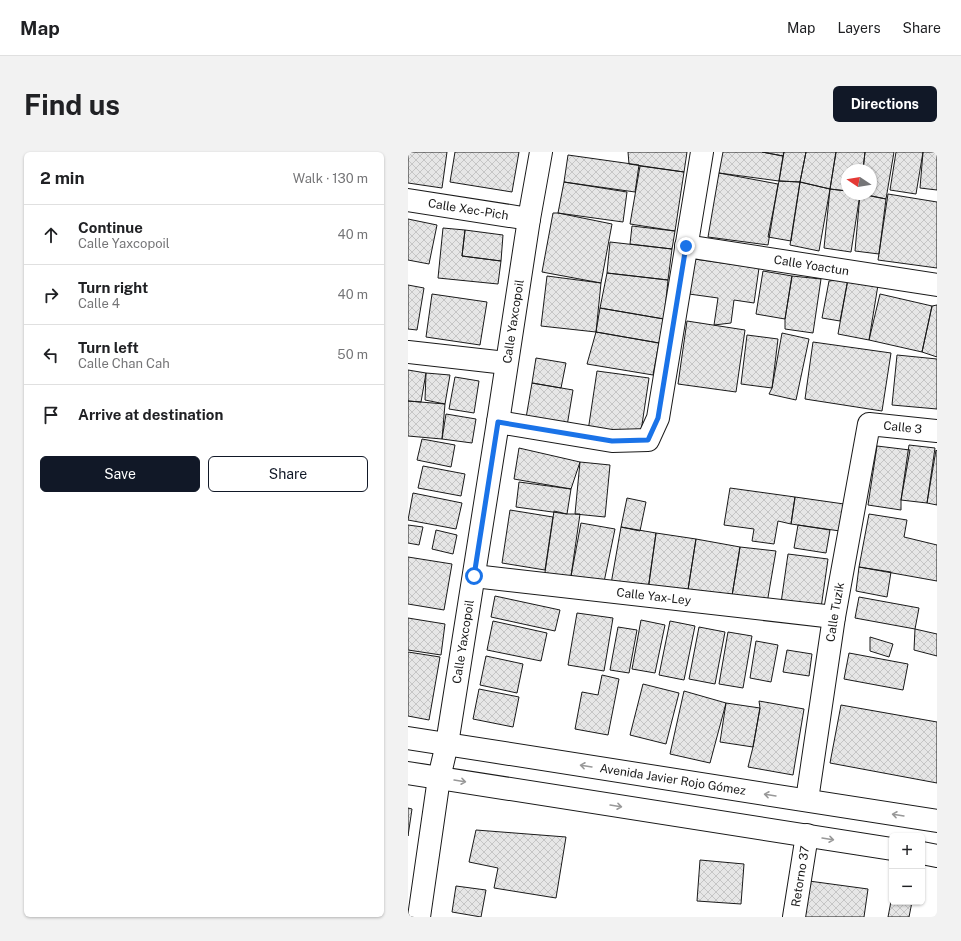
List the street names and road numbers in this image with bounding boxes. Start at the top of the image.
street label: Calle Xec-Pich [427,196,510,223]
street label: Calle Yoactun [773,253,850,278]
street label: Calle Yaxcopoil [500,278,527,365]
street label: Calle 3 [883,419,923,436]
street label: Calle Tuzik [823,581,847,643]
street label: Calle Yax-Ley [616,585,692,608]
street label: Calle Yaxcopoil [450,598,477,685]
street label: Avenida Javier Rojo Gómez [599,761,747,798]
street label: Retorno 37 [789,845,812,908]

